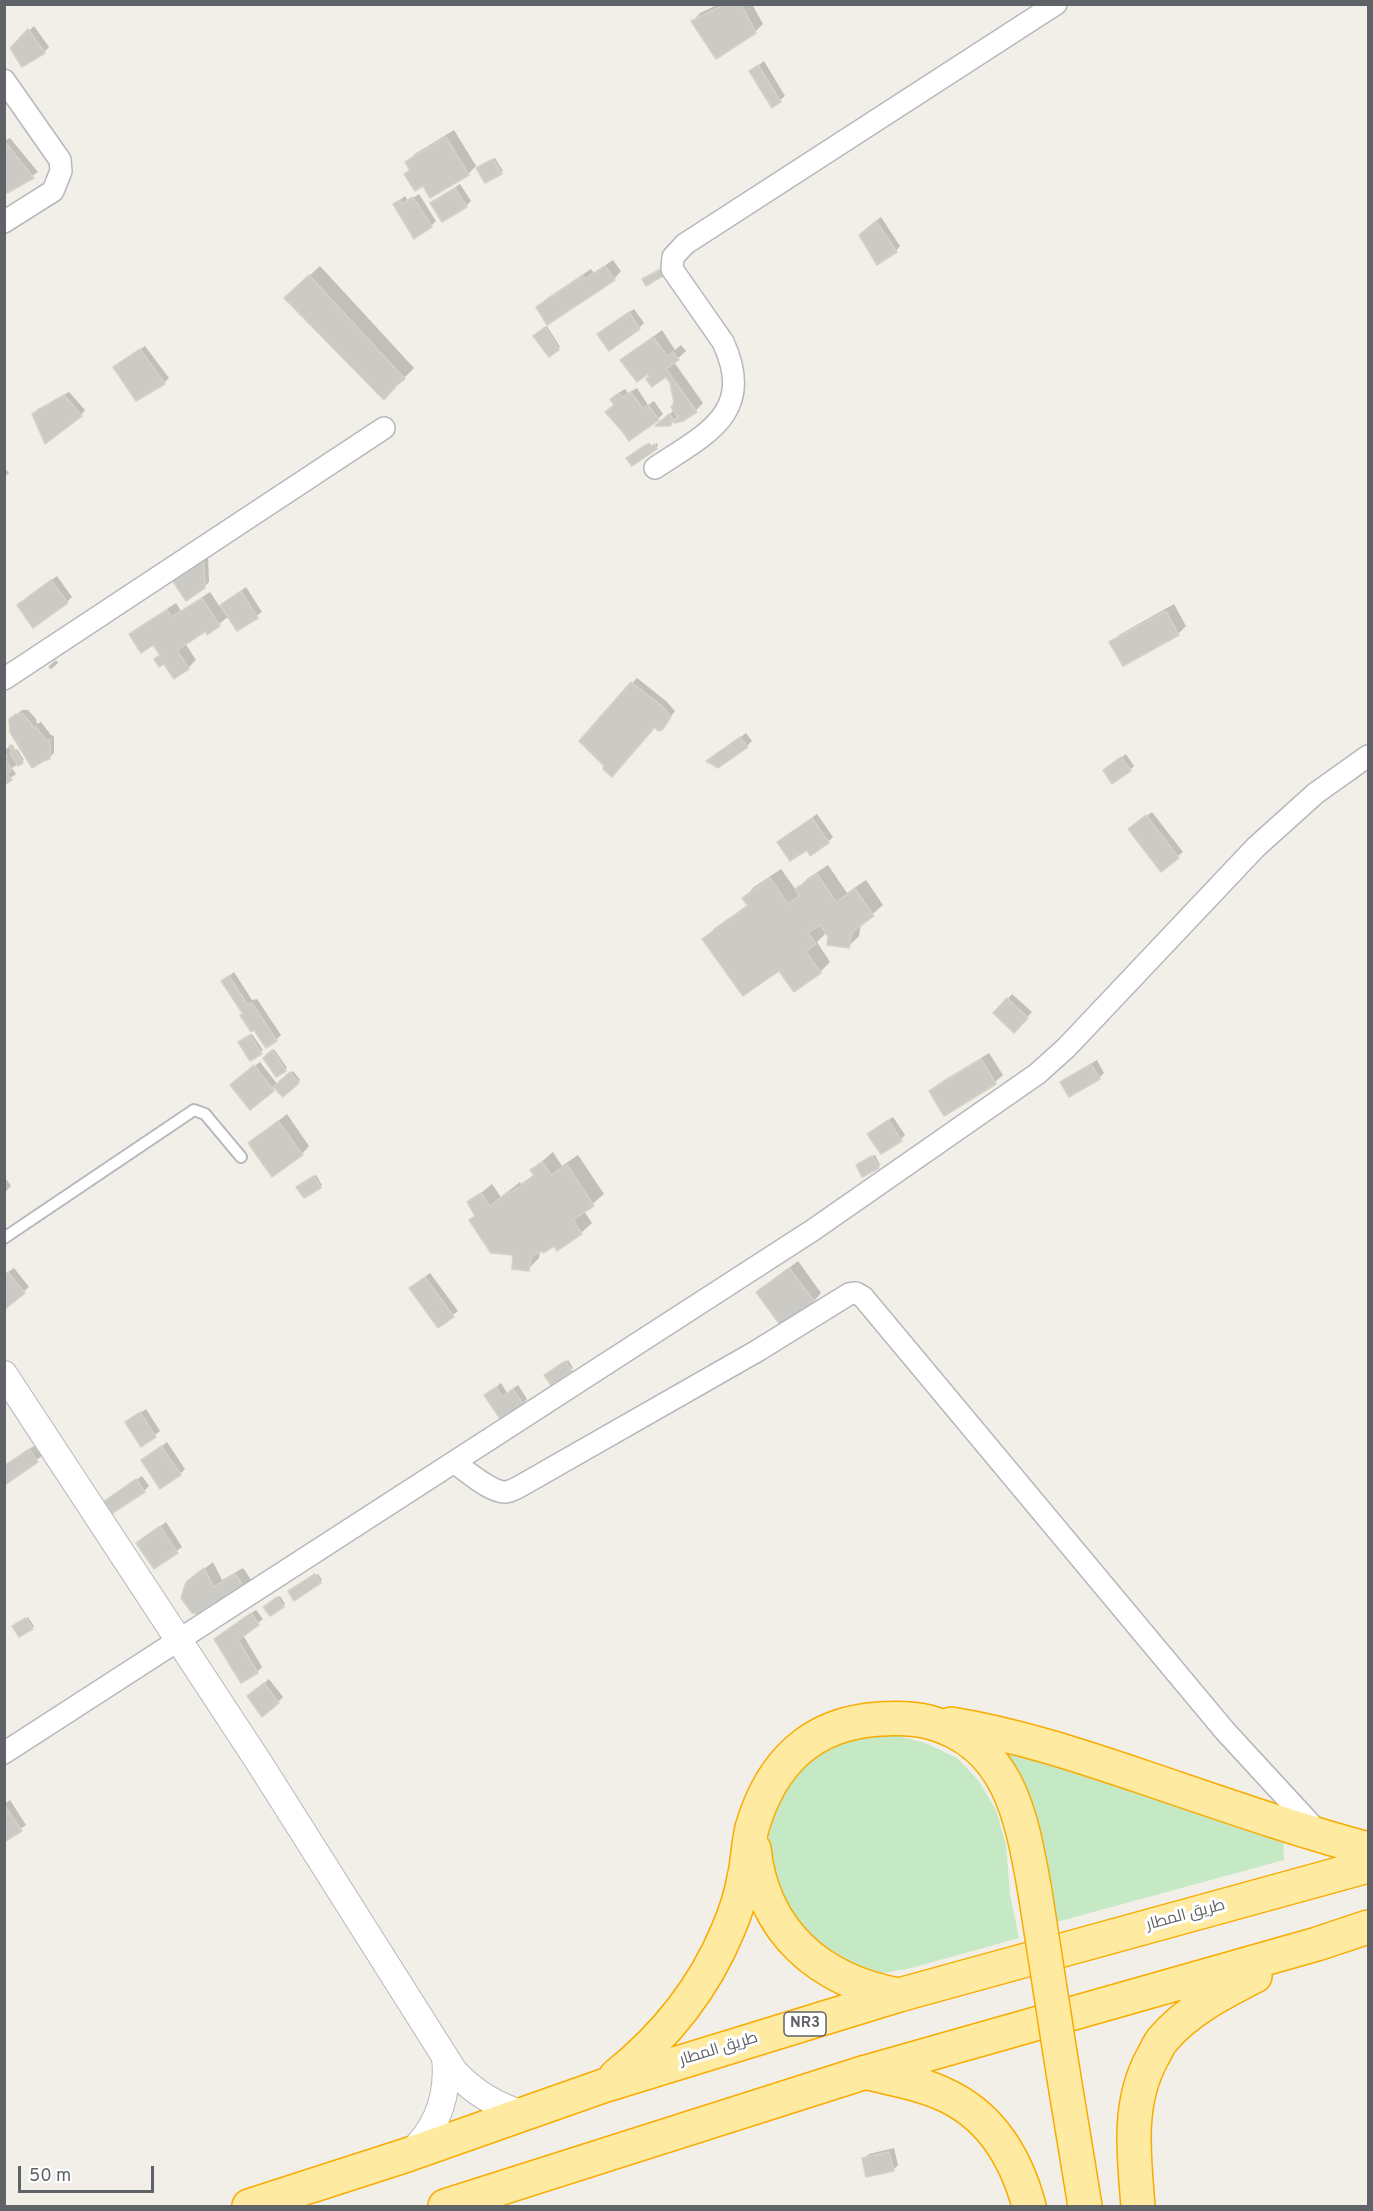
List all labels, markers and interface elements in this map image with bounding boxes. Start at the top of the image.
street label: طريق المطار [1145,1896,1227,1936]
road number: NR3 [784,2012,826,2036]
street label: طريق المطار [678,2029,760,2071]
scale bar [21,2154,158,2192]
text: 50 m [29,2165,71,2188]

